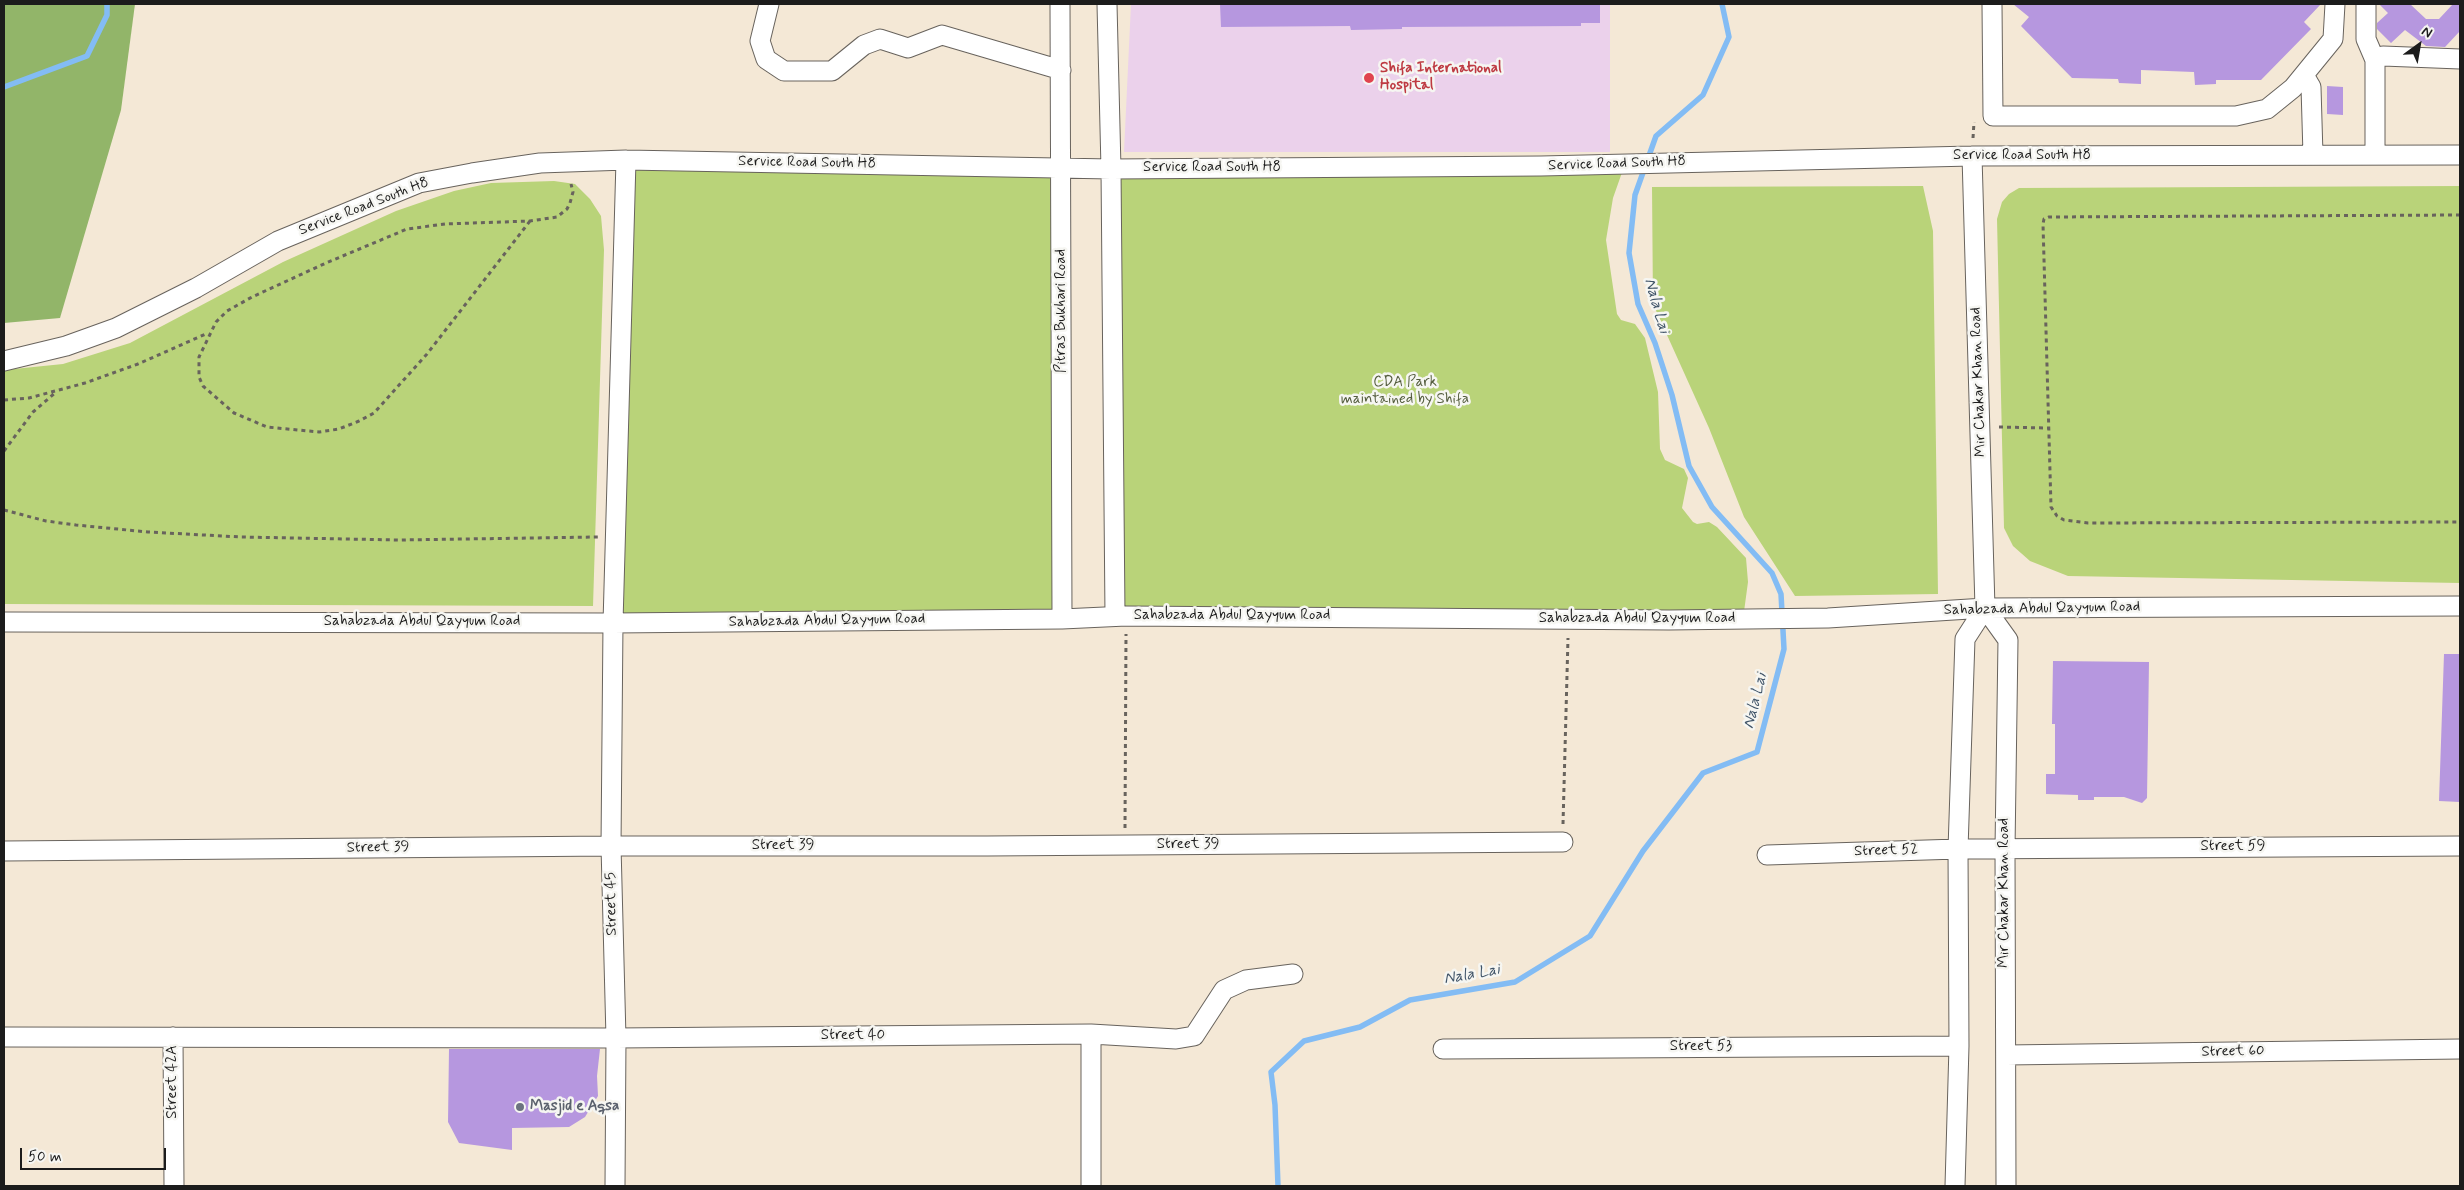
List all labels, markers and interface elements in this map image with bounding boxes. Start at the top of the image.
north arrow [2394,20,2444,70]
text: N [2418,22,2436,42]
place label: Shifa International Hospital [1380,60,1502,95]
marker: Shifa International Hospital [1362,71,1376,85]
street label: Service Road South H8 [1953,147,2091,165]
street label: Service Road South H8 [738,153,876,173]
street label: Service Road South H8 [1548,153,1686,175]
street label: Service Road South H8 [1143,159,1281,177]
street label: Service Road South H8 [296,174,432,240]
street label: Pitras Bukhari Road [1053,249,1071,373]
water label: Nala Lai [1639,276,1673,336]
street label: Mir Chakar Khan Road [1967,307,1991,457]
park label: CDA Park maintained by Shifa [1341,374,1469,409]
street label: Sahabzada Abdul Qayyum Road [1944,598,2140,620]
street label: Sahabzada Abdul Qayyum Road [1134,607,1330,625]
street label: Sahabzada Abdul Qayyum Road [729,610,925,632]
street label: Sahabzada Abdul Qayyum Road [1539,610,1735,628]
street label: Sahabzada Abdul Qayyum Road [324,613,520,631]
water label: Nala Lai [1740,671,1772,731]
street label: Mir Chakar Khan Road [1996,818,2014,968]
street label: Street 39 [1157,836,1219,854]
street label: Street 39 [752,837,814,855]
street label: Street 39 [346,838,410,858]
street label: Street 59 [2201,838,2265,856]
street label: Street 52 [1854,841,1918,861]
street label: Street 45 [602,872,622,936]
water label: Nala Lai [1442,961,1502,989]
street label: Street 40 [821,1027,885,1045]
street label: Street 53 [1670,1038,1732,1056]
street label: Street 60 [2201,1042,2265,1062]
street label: Street 42A [164,1045,182,1119]
place label: Masjid e Aqsa [530,1098,619,1116]
marker: Masjid e Aqsa [514,1101,526,1113]
scale bar [22,1138,169,1170]
text: 50 m [28,1147,62,1167]

